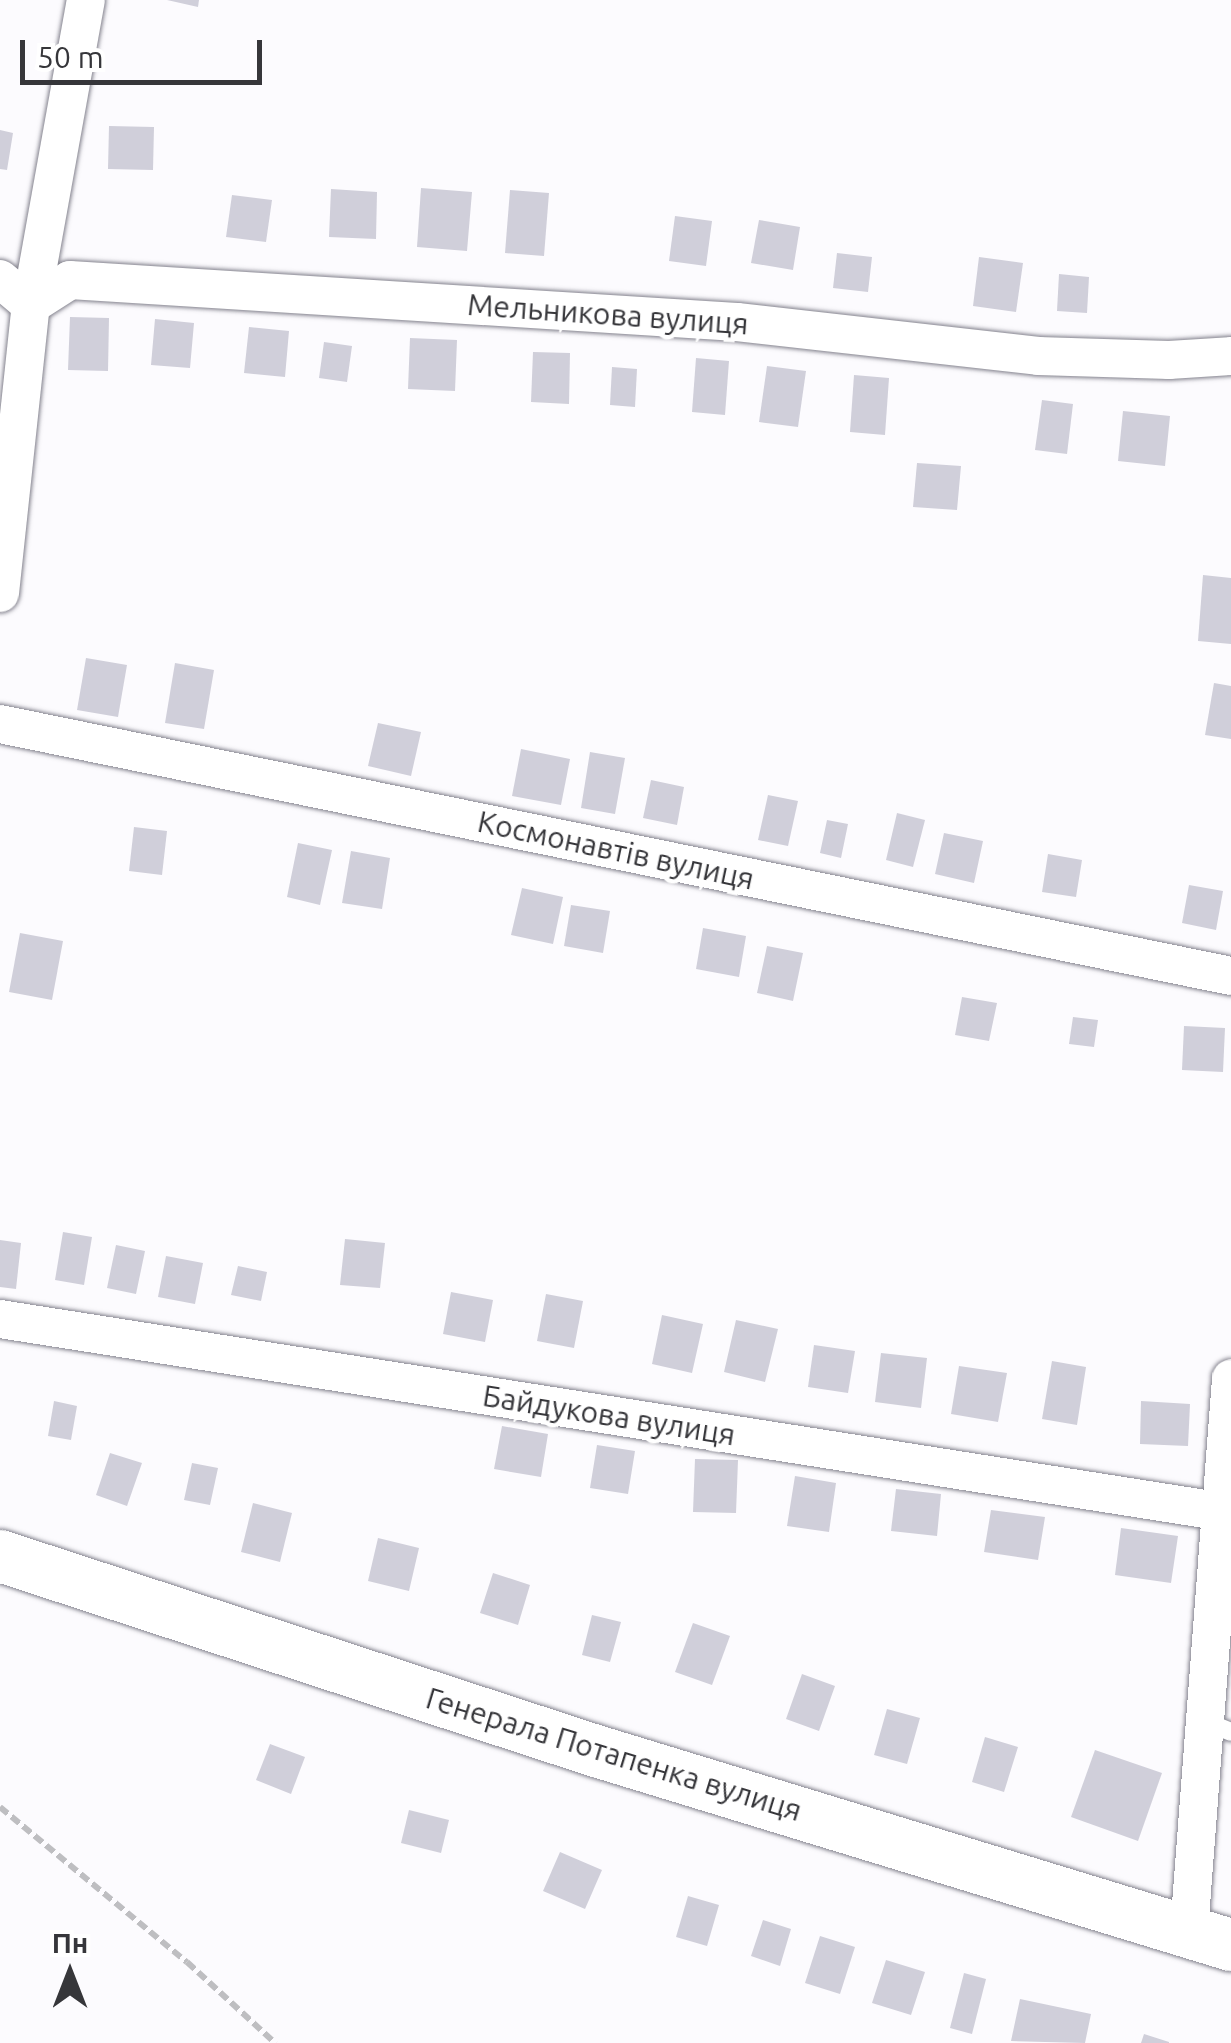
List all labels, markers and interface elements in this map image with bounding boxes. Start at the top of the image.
scale bar [25,20,268,82]
text: 50 m [37,40,104,74]
street label: Мельникова вулиця [466,286,750,342]
street label: Космонавтів вулиця [474,803,758,897]
street label: Байдукова вулиця [480,1377,738,1453]
street label: Генерала Потапенка вулиця [422,1680,806,1828]
north arrow [20,1923,120,2023]
text: Пн [52,1927,88,1958]

